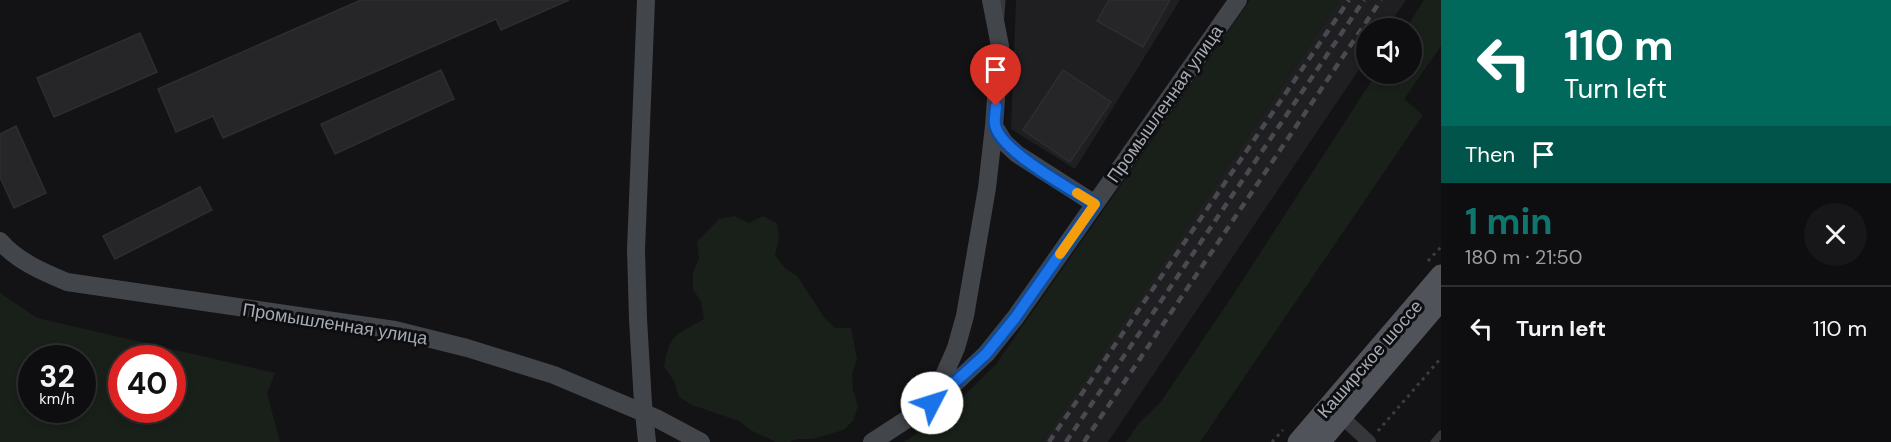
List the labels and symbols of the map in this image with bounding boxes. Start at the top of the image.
street label: Промышленная улица [1102,20,1229,188]
pin [970,44,1021,106]
street label: Каширское шоссе [1312,295,1428,423]
street label: Промышленная улица [241,298,430,351]
speed limit sign: 40 [108,345,186,423]
position arrow [900,371,964,435]

